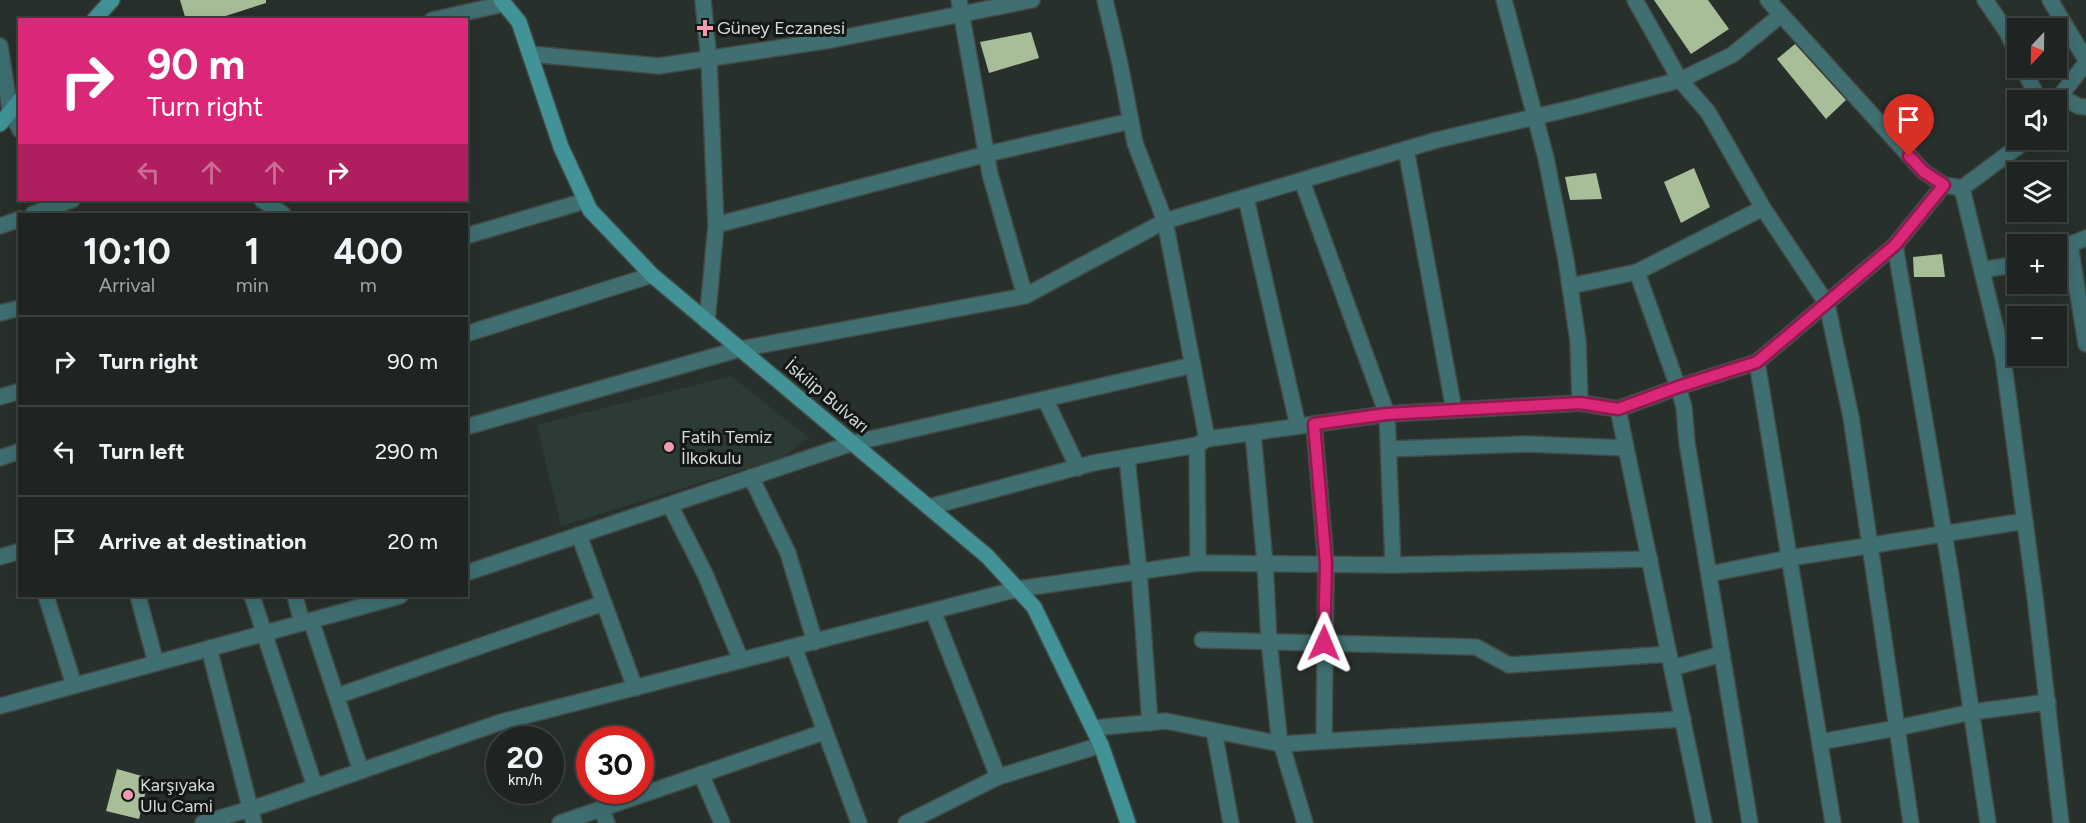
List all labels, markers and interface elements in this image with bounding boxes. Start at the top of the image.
place label: Güney Eczanesi [717,17,845,39]
north arrow [2007,18,2067,78]
map controls [2007,18,2067,366]
marker: Güney Eczanesi [698,21,712,35]
text: 90 m [147,39,245,90]
icon: right [48,42,126,120]
text: Turn right [147,90,263,123]
button: sound [2007,90,2067,150]
pin [1883,94,1934,156]
icon: arrive [1892,103,1925,136]
icon: left [132,156,165,189]
icon: ahead [195,156,228,189]
icon: ahead [258,156,291,189]
icon: right [321,156,354,189]
button: layers [2007,162,2067,222]
text: 10:10 [83,230,171,273]
text: 1 [245,230,260,273]
text: 400 [334,230,403,273]
button: + [2007,234,2067,294]
text: Arrival [99,273,155,297]
text: min [236,273,269,297]
text: m [360,273,377,297]
button: − [2007,306,2067,366]
icon: right [48,345,81,378]
text: Turn right [99,348,198,375]
text: 90 m [387,348,438,375]
street label: İskilip Bulvarı [780,354,874,438]
place label: Fatih Temiz İlkokulu [681,426,772,469]
icon: left [48,435,81,468]
text: Turn left [99,438,185,465]
text: 290 m [375,438,438,465]
marker: Fatih Temiz İlkokulu [662,440,676,454]
icon: arrive [48,525,81,558]
text: Arrive at destination [99,528,307,555]
text: 20 m [387,528,438,555]
position arrow [1292,611,1356,675]
speed limit sign: 30 [576,726,654,804]
text: 20 [507,739,543,776]
text: km/h [508,771,542,789]
place label: Karşıyaka Ulu Cami [140,774,215,817]
marker: Karşıyaka Ulu Cami [121,788,135,802]

